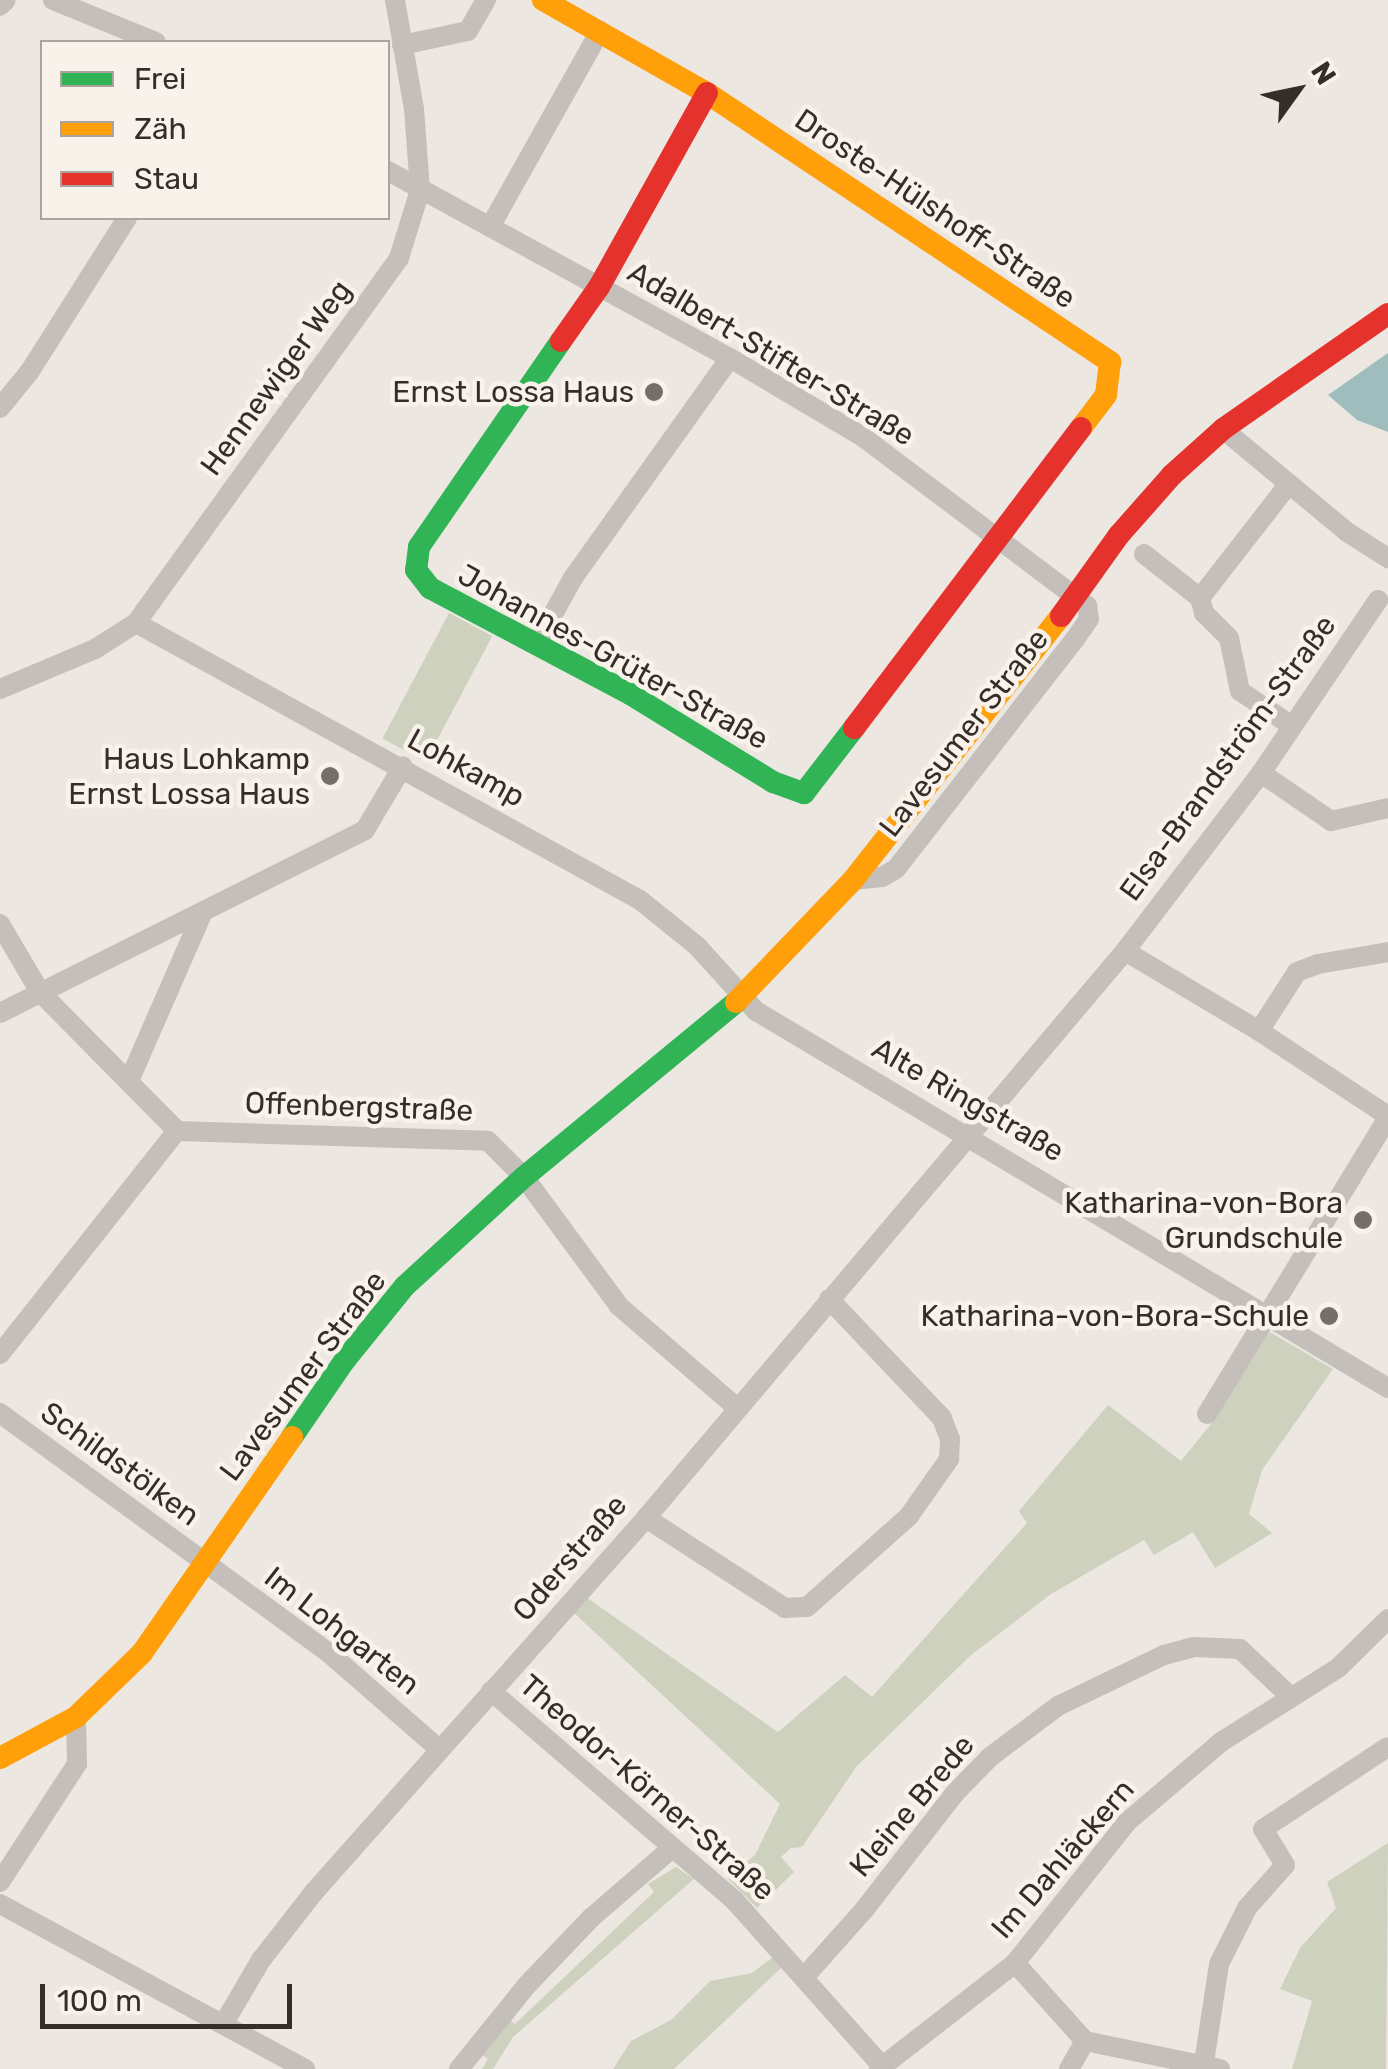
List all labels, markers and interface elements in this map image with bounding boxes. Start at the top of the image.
legend [40,40,390,220]
north arrow [1248,40,1348,140]
text: N [1304,56,1343,91]
text: Frei [134,61,186,97]
street label: Droste-Hülshoff-Straße [788,102,1082,316]
text: Zäh [134,111,187,147]
text: Stau [134,161,199,197]
street label: Adalbert-Stifter-Straße [621,254,921,454]
street label: Hennewiger Weg [193,273,359,483]
place label: Ernst Lossa Haus [392,374,634,410]
marker: Ernst Lossa Haus [643,381,665,403]
street label: Johannes-Grüter-Straße [452,557,774,757]
street label: Elsa-Brandström-Straße [1112,608,1344,908]
street label: Lavesumer Straße [872,622,1056,844]
street label: Lohkamp [401,721,531,815]
place label: Haus Lohkamp Ernst Lossa Haus [68,741,310,812]
marker: Haus Lohkamp Ernst Lossa Haus [319,765,341,787]
street label: Alte Ringstraße [866,1031,1070,1169]
street label: Offenbergstraße [244,1085,474,1129]
place label: Katharina-von-Bora Grundschule [1064,1185,1343,1256]
marker: Katharina-von-Bora Grundschule [1352,1209,1374,1231]
street label: Lavesumer Straße [212,1264,394,1488]
place label: Katharina-von-Bora-Schule [921,1298,1309,1334]
marker: Katharina-von-Bora-Schule [1318,1305,1340,1327]
street label: Schildstölken [34,1394,206,1534]
street label: Oderstraße [505,1487,635,1629]
street label: Im Lohgarten [257,1559,427,1703]
street label: Theodor-Körner-Straße [512,1667,782,1909]
street label: Kleine Brede [842,1728,982,1884]
street label: Im Dahläckern [984,1772,1142,1946]
scale bar [45,1964,298,2026]
text: 100 m [57,1983,142,2019]

